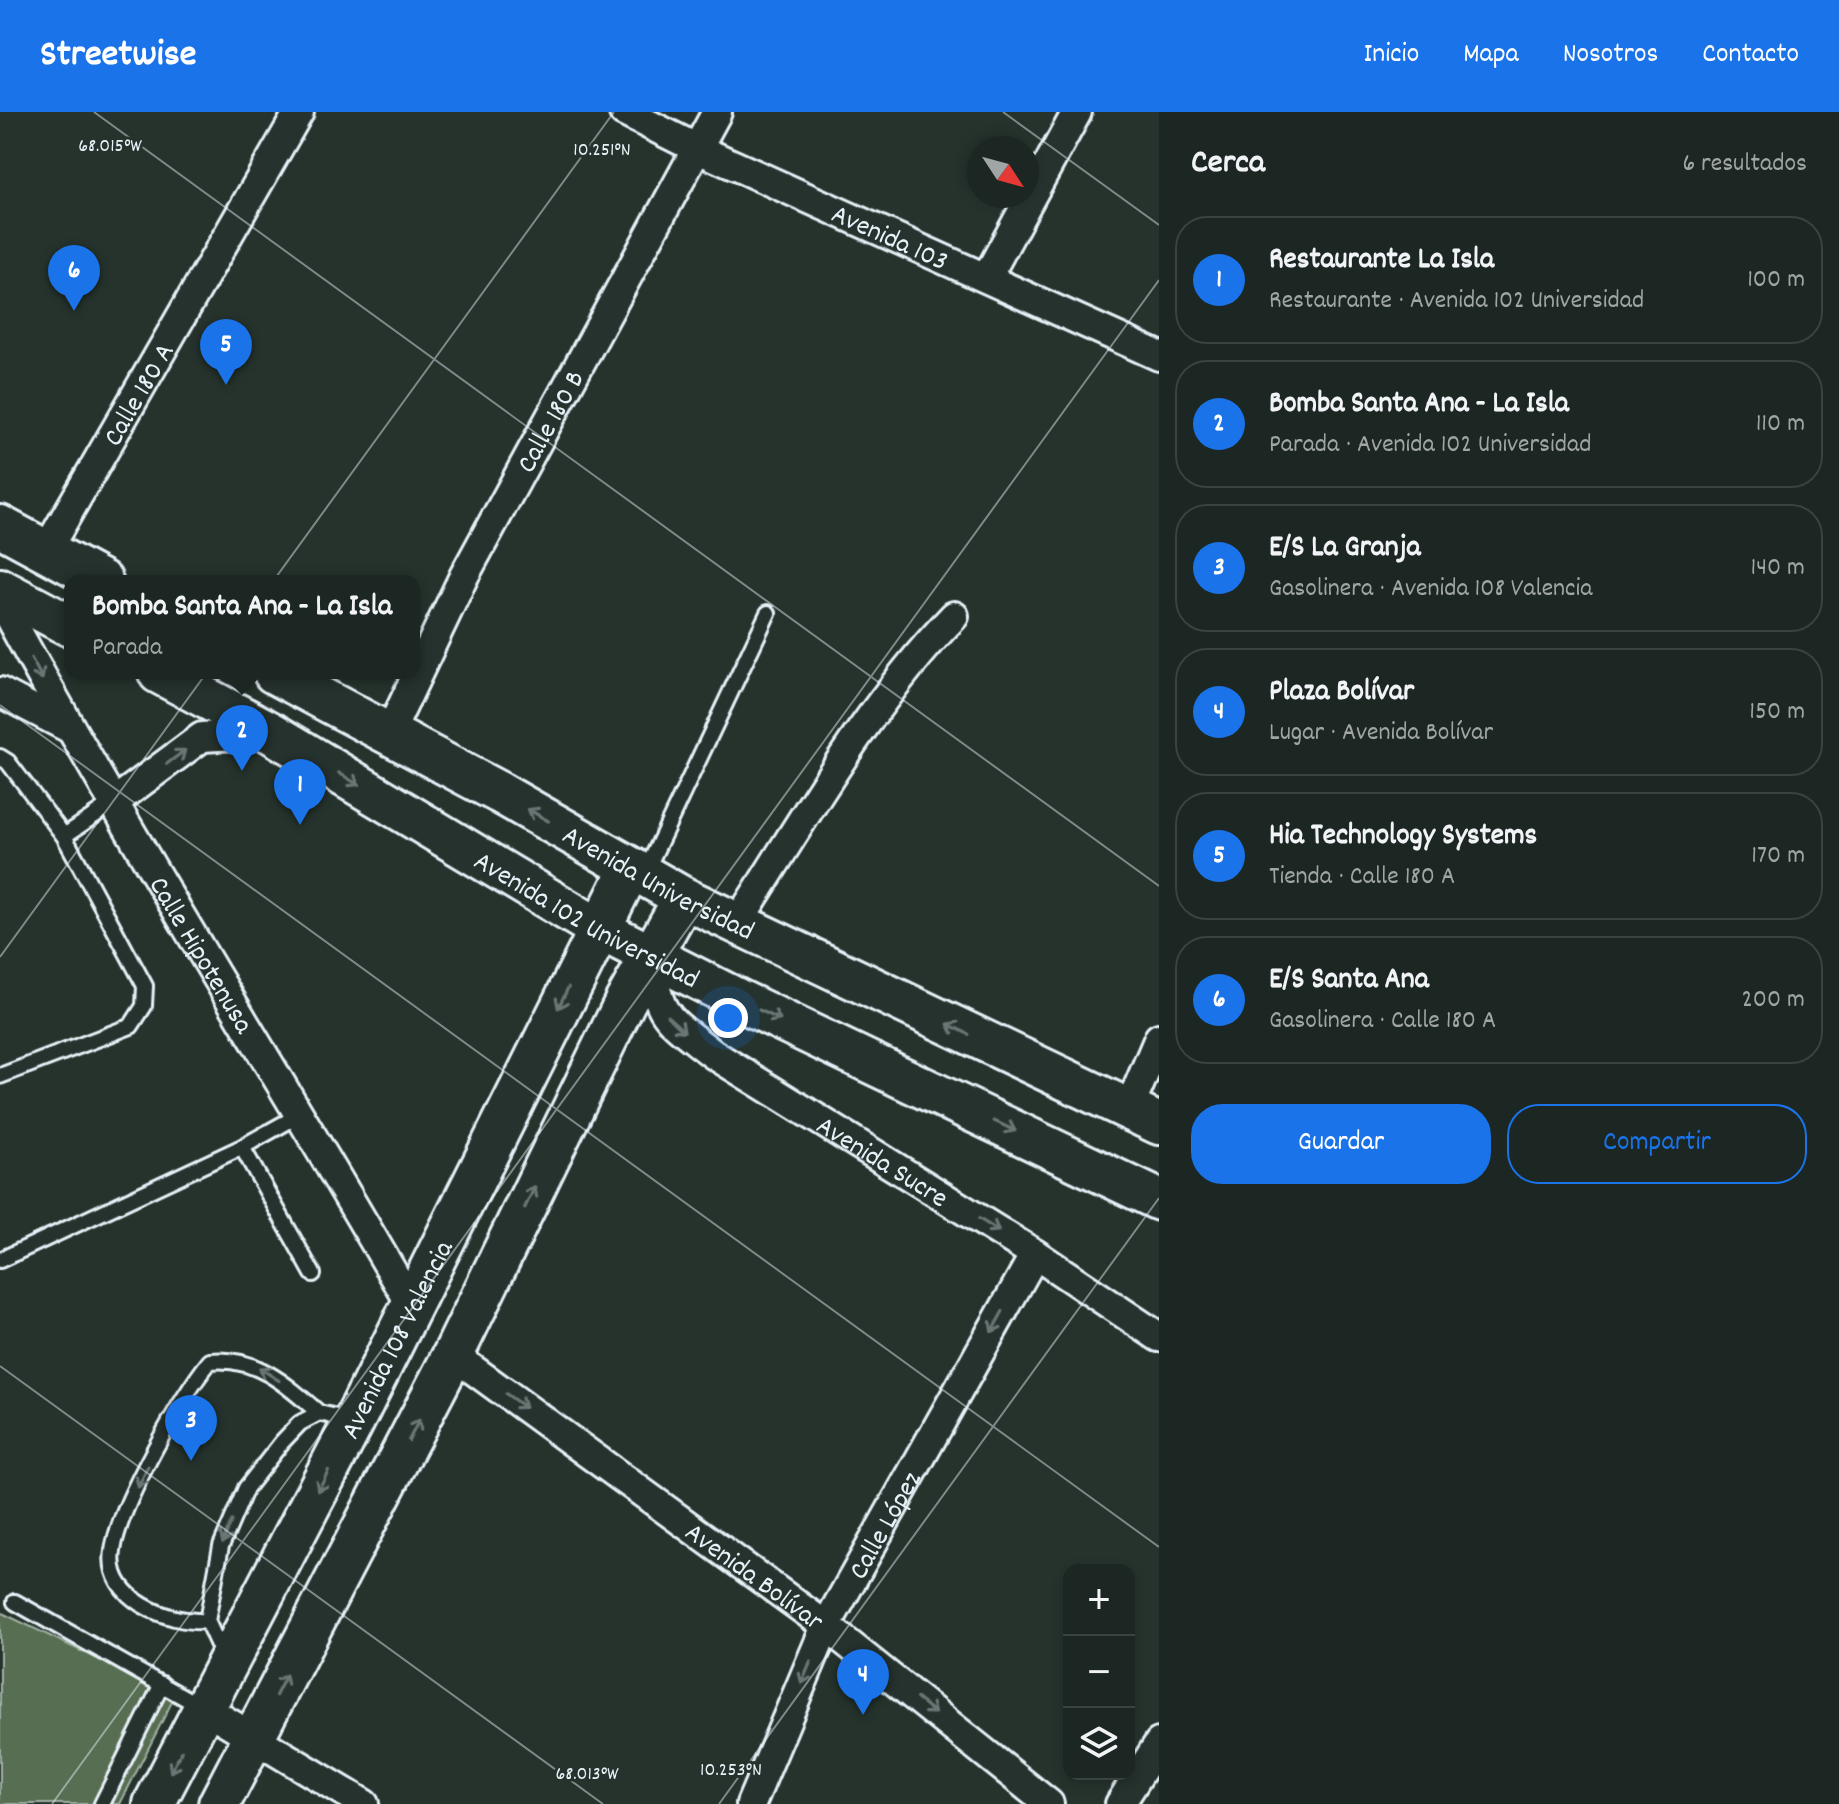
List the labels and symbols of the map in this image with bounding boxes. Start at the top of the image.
text: 68.015°W [78,133,142,161]
north arrow [967,136,1039,208]
text: 10.251°N [573,137,631,165]
street label: Avenida 103 [824,196,953,284]
pin: 6 [48,245,100,311]
pin: 5 [200,319,252,385]
street label: Calle 180 A [96,337,187,455]
street label: Calle 180 B [509,364,597,481]
one-way arrow [30,656,45,680]
pin: 2 [216,705,268,771]
one-way arrow [165,748,186,765]
pin: 1 [274,759,326,825]
one-way arrow [337,771,360,787]
one-way arrow [527,807,550,823]
street label: Avenida Universidad [554,818,759,953]
street label: Avenida 102 Universidad [465,844,705,1002]
street label: Calle Hipotenusa [136,870,262,1043]
one-way arrow [555,985,570,1009]
your location [708,998,748,1038]
one-way arrow [757,1008,781,1023]
one-way arrow [666,1015,686,1033]
one-way arrow [947,1021,971,1036]
street label: Avenida Sucre [807,1108,954,1220]
one-way arrow [992,1119,1016,1134]
one-way arrow [523,1185,538,1209]
one-way arrow [977,1217,1000,1233]
street label: Avenida 108 Valencia [333,1234,466,1447]
one-way arrow [988,1309,1004,1333]
one-way arrow [258,1366,281,1382]
one-way arrow [504,1392,526,1409]
pin: 3 [165,1395,217,1461]
one-way arrow [406,1418,422,1442]
one-way arrow [135,1464,150,1488]
street label: Calle López [841,1465,934,1588]
one-way arrow [314,1469,330,1493]
street label: Avenida Bolívar [675,1515,831,1643]
one-way arrow [219,1519,234,1544]
pin: 4 [837,1649,889,1715]
one-way arrow [798,1660,813,1685]
one-way arrow [274,1674,290,1698]
one-way arrow [916,1697,936,1715]
one-way arrow [168,1749,184,1773]
text: 10.253°N [700,1757,762,1785]
text: 68.013°W [555,1761,619,1789]

